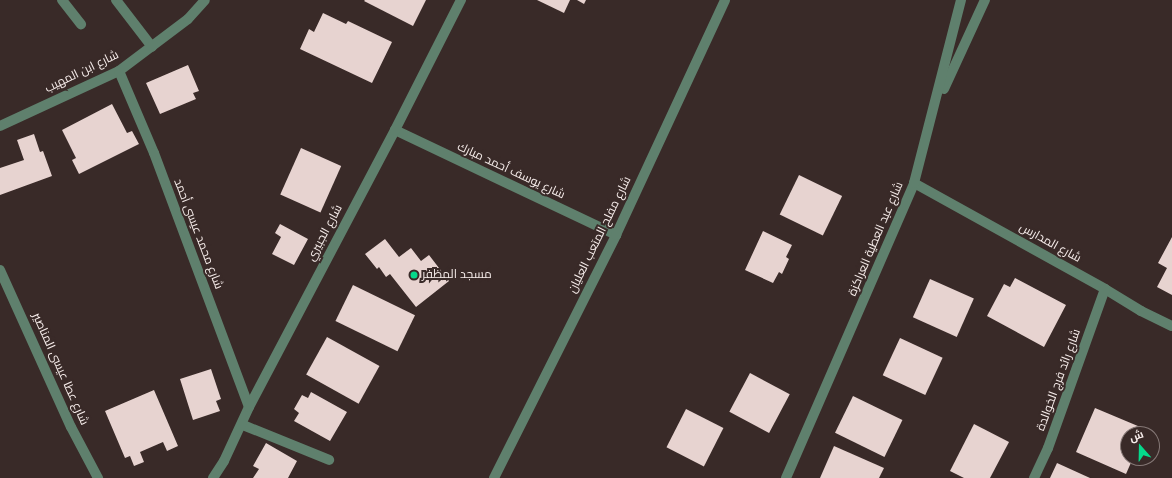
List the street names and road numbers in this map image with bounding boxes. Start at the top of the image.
street label: شارع ابن المهيب [43,48,121,96]
street label: شارع يوسف أحمد مبارك [455,140,567,202]
street label: شارع مفلح المتعب العليان [565,174,635,296]
street label: شارع محمد عيسى أحمد [170,177,226,291]
street label: شارع عبد العطية العراكزة [845,180,907,298]
street label: شارع الجبيري [304,202,346,264]
street label: شارع المدارس [1017,220,1083,266]
street label: شارع عطا عيسى المناصير [29,311,91,427]
street label: شارع رائد فرج الخوالدة [1034,327,1084,433]

